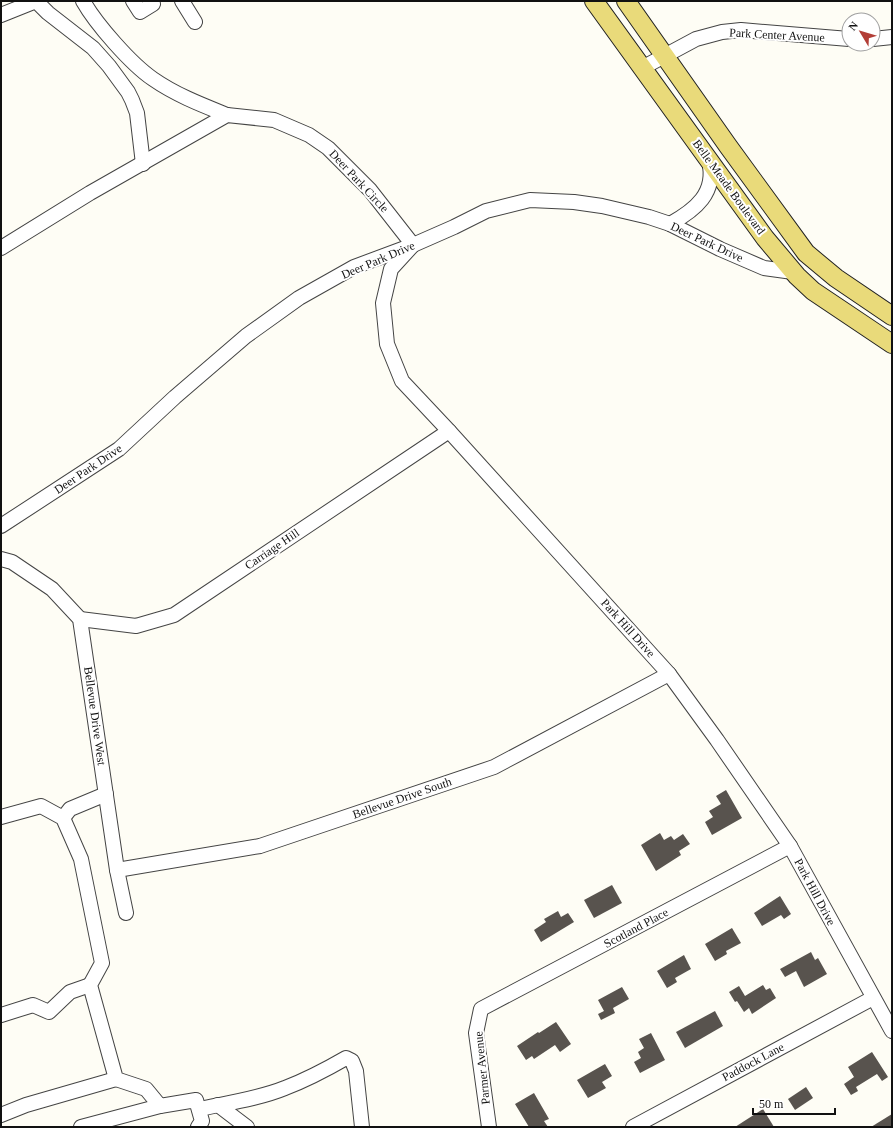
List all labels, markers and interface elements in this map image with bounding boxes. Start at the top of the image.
north arrow [841,12,881,52]
text: N [846,19,860,33]
street label: Park Center Avenue [729,26,825,44]
street label: Belle Meade Boulevard [690,137,768,237]
street label: Deer Park Circle [326,147,392,215]
street label: Deer Park Drive [668,219,746,265]
street label: Deer Park Drive [339,238,417,282]
street label: Deer Park Drive [51,441,125,497]
street label: Carriage Hill [242,525,303,572]
street label: Park Hill Drive [598,596,658,660]
street label: Bellevue Drive West [81,666,109,767]
street label: Bellevue Drive South [351,774,453,822]
street label: Park Hill Drive [791,856,839,928]
street label: Scotland Place [601,905,671,951]
street label: Parmer Avenue [471,1031,493,1105]
street label: Paddock Lane [720,1040,786,1084]
scale bar [753,1090,835,1116]
text: 50 m [759,1097,784,1111]

